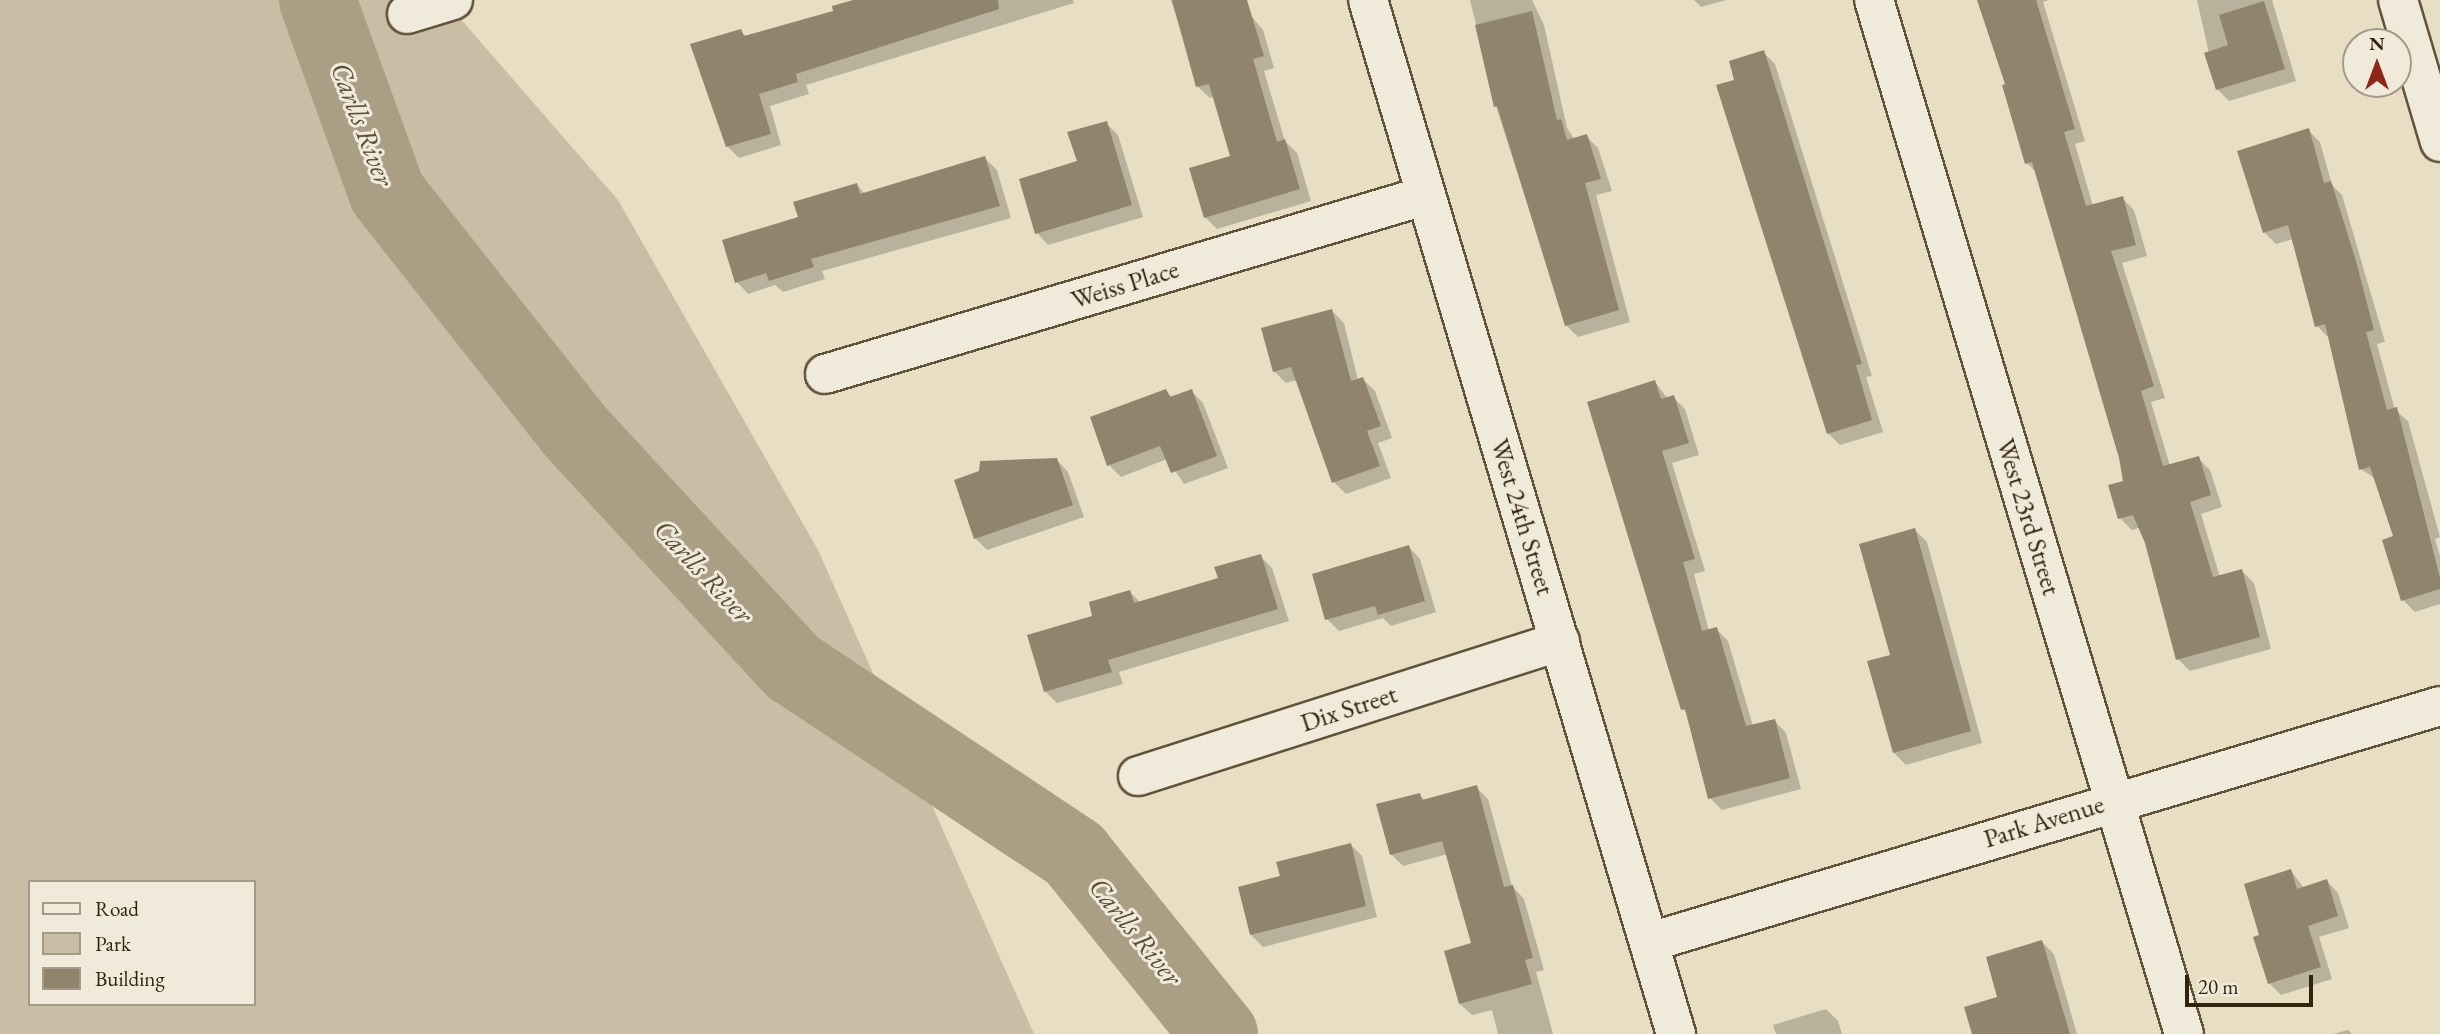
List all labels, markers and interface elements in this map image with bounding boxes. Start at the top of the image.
north arrow [2342,28,2412,98]
text: N [2369,31,2385,56]
water label: Carlls River [324,58,402,190]
street label: Weiss Place [1067,254,1183,316]
street label: West 24th Street [1483,435,1561,599]
street label: West 23rd Street [1989,435,2067,599]
water label: Carlls River [648,512,760,630]
street label: Dix Street [1297,679,1401,739]
street label: Park Avenue [1980,789,2108,855]
water label: Carlls River [1082,870,1190,992]
legend [28,880,256,1006]
text: Road [95,895,139,922]
text: Park [95,930,131,957]
scale bar [2188,960,2316,1004]
text: Building [95,965,165,992]
text: 20 m [2198,973,2239,1000]

